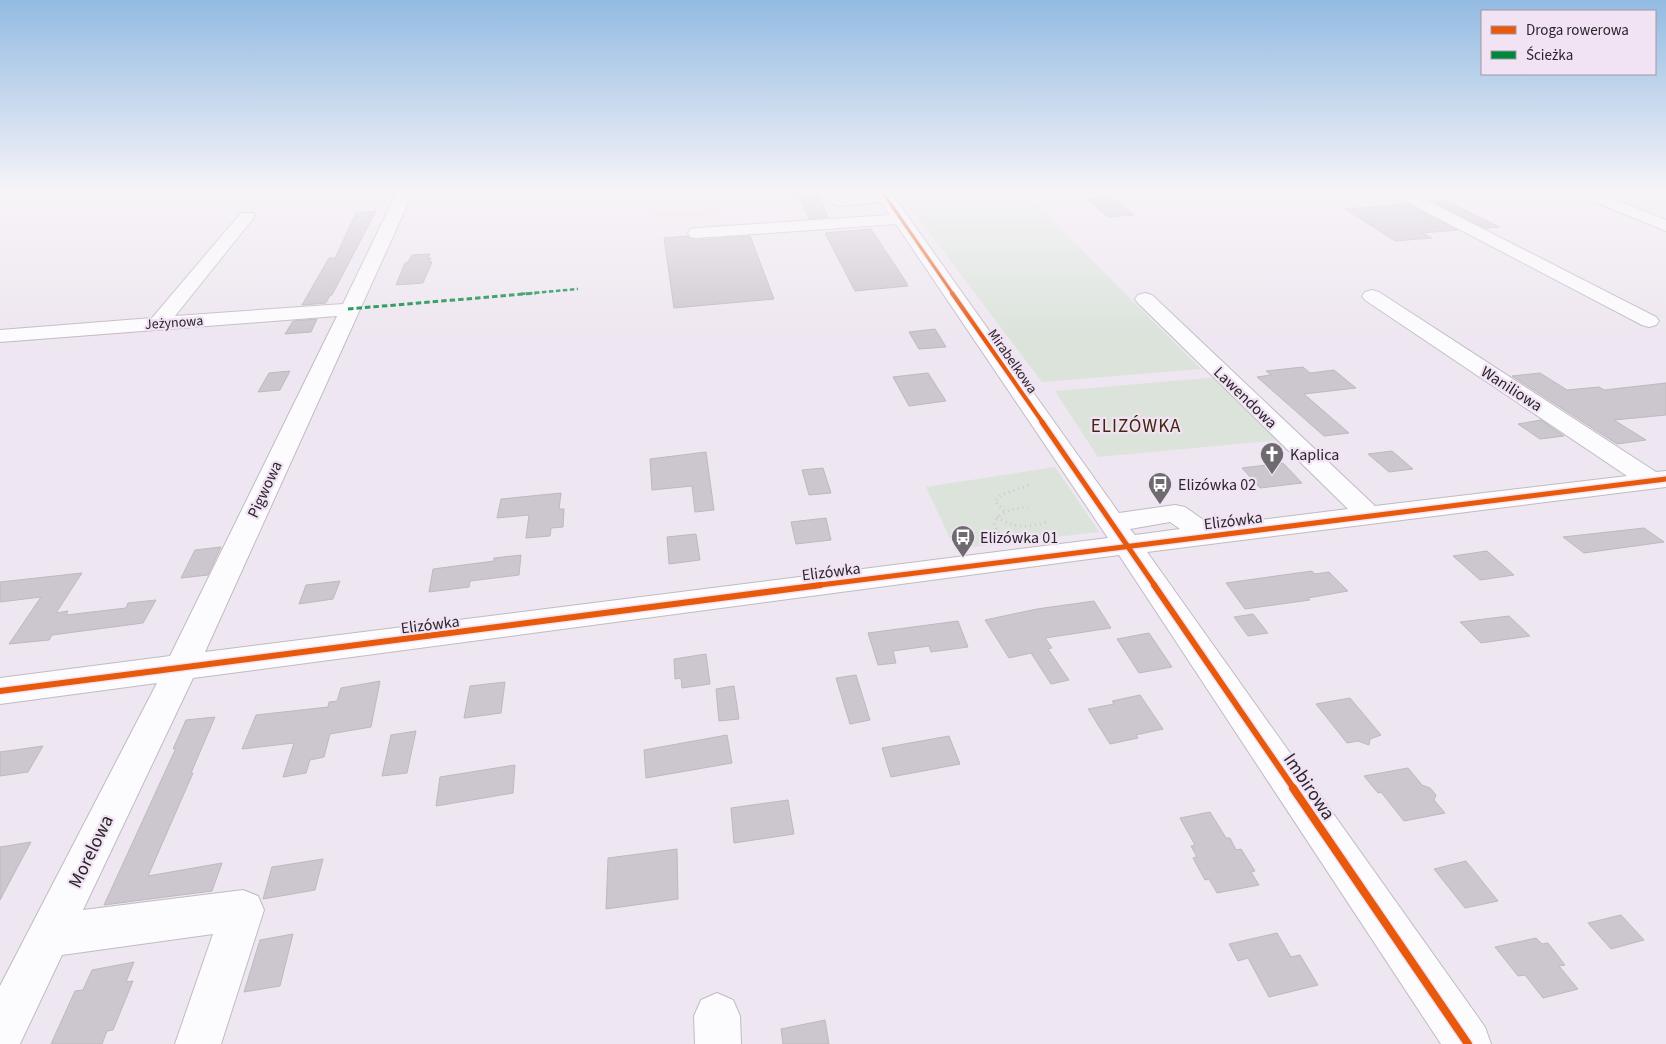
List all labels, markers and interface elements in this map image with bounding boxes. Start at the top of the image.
legend [1481,10,1656,75]
text: Droga rowerowa [1526,20,1629,41]
text: Ścieżka [1526,45,1573,66]
street label: Jeżynowa [144,311,204,335]
street label: Mirabelkowa [983,325,1042,398]
street label: Waniliowa [1476,361,1546,417]
street label: Lawendowa [1209,362,1282,434]
district label: ELIZÓWKA [1091,413,1181,440]
church icon: Kaplica [1259,441,1285,475]
place label: Kaplica [1290,444,1339,466]
street label: Pigwowa [242,457,288,521]
bus stop icon: Elizówka 02 [1147,471,1173,505]
place label: Elizówka 02 [1178,474,1256,496]
street label: Elizówka [1202,506,1264,536]
bus stop icon: Elizówka 01 [950,524,976,558]
place label: Elizówka 01 [980,527,1058,549]
street label: Elizówka [800,557,862,587]
street label: Elizówka [399,610,461,640]
street label: Imbirowa [1276,748,1341,826]
street label: Morelowa [62,811,121,893]

